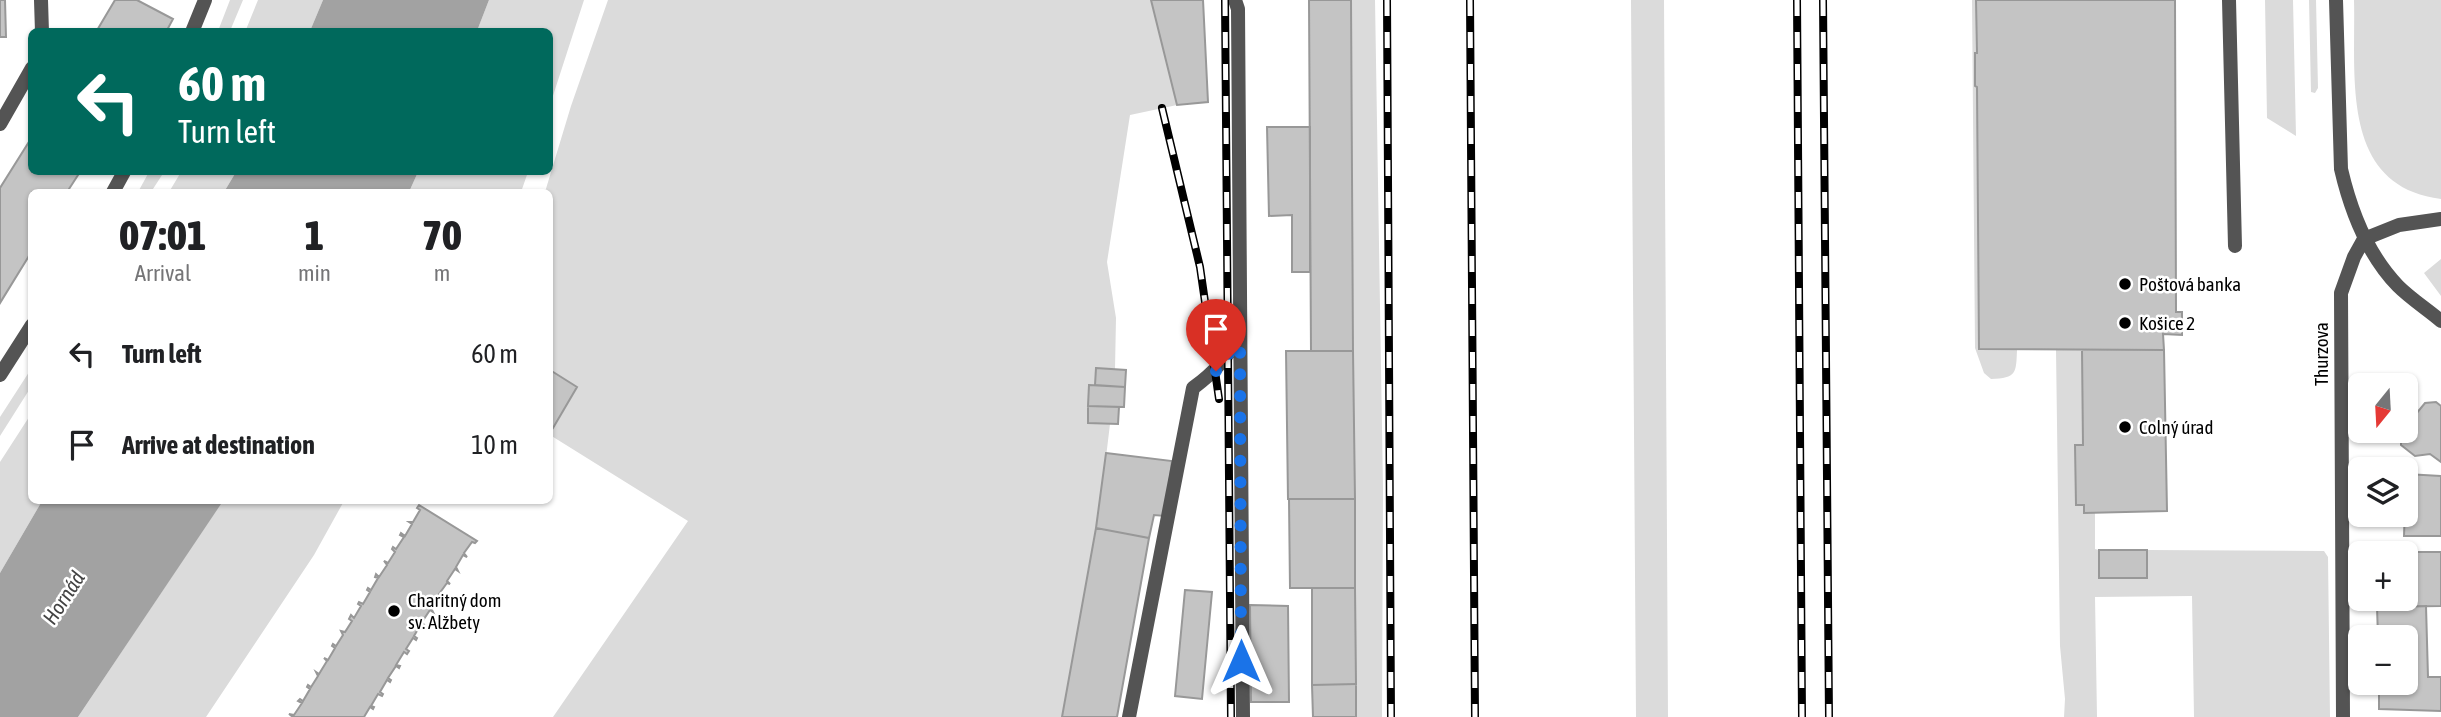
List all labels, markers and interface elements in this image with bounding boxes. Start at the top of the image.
text: 60 m [178,55,266,111]
icon: left [63,56,154,147]
text: Turn left [178,113,276,150]
text: 07:01 [119,211,207,259]
text: 1 [305,211,324,259]
text: 70 [422,211,462,259]
text: Arrival [135,260,191,286]
text: min [298,260,331,286]
text: m [434,260,450,286]
place label: Poštová banka [2139,273,2241,295]
marker: Poštová banka [2117,276,2133,292]
pin [1186,299,1246,371]
icon: arrive [1197,310,1235,348]
place label: Košice 2 [2139,312,2195,334]
marker: Košice 2 [2117,315,2133,331]
street label: Thurzova [2310,322,2332,386]
icon: left [63,335,101,373]
text: Turn left [122,339,202,369]
text: 60 m [471,339,518,369]
north arrow [2348,373,2418,443]
map controls [2348,373,2418,695]
place label: Colný úrad [2139,416,2213,438]
marker: Colný úrad [2117,419,2133,435]
icon: arrive [63,426,101,464]
text: Arrive at destination [122,430,315,460]
text: 10 m [471,430,518,460]
button: layers [2348,457,2418,527]
button: + [2348,541,2418,611]
water label: Hornád [37,566,89,628]
place label: Charitný dom sv. Alžbety [408,589,501,633]
marker: Charitný dom sv. Alžbety [386,603,402,619]
position arrow [1204,624,1278,698]
button: − [2348,625,2418,695]

